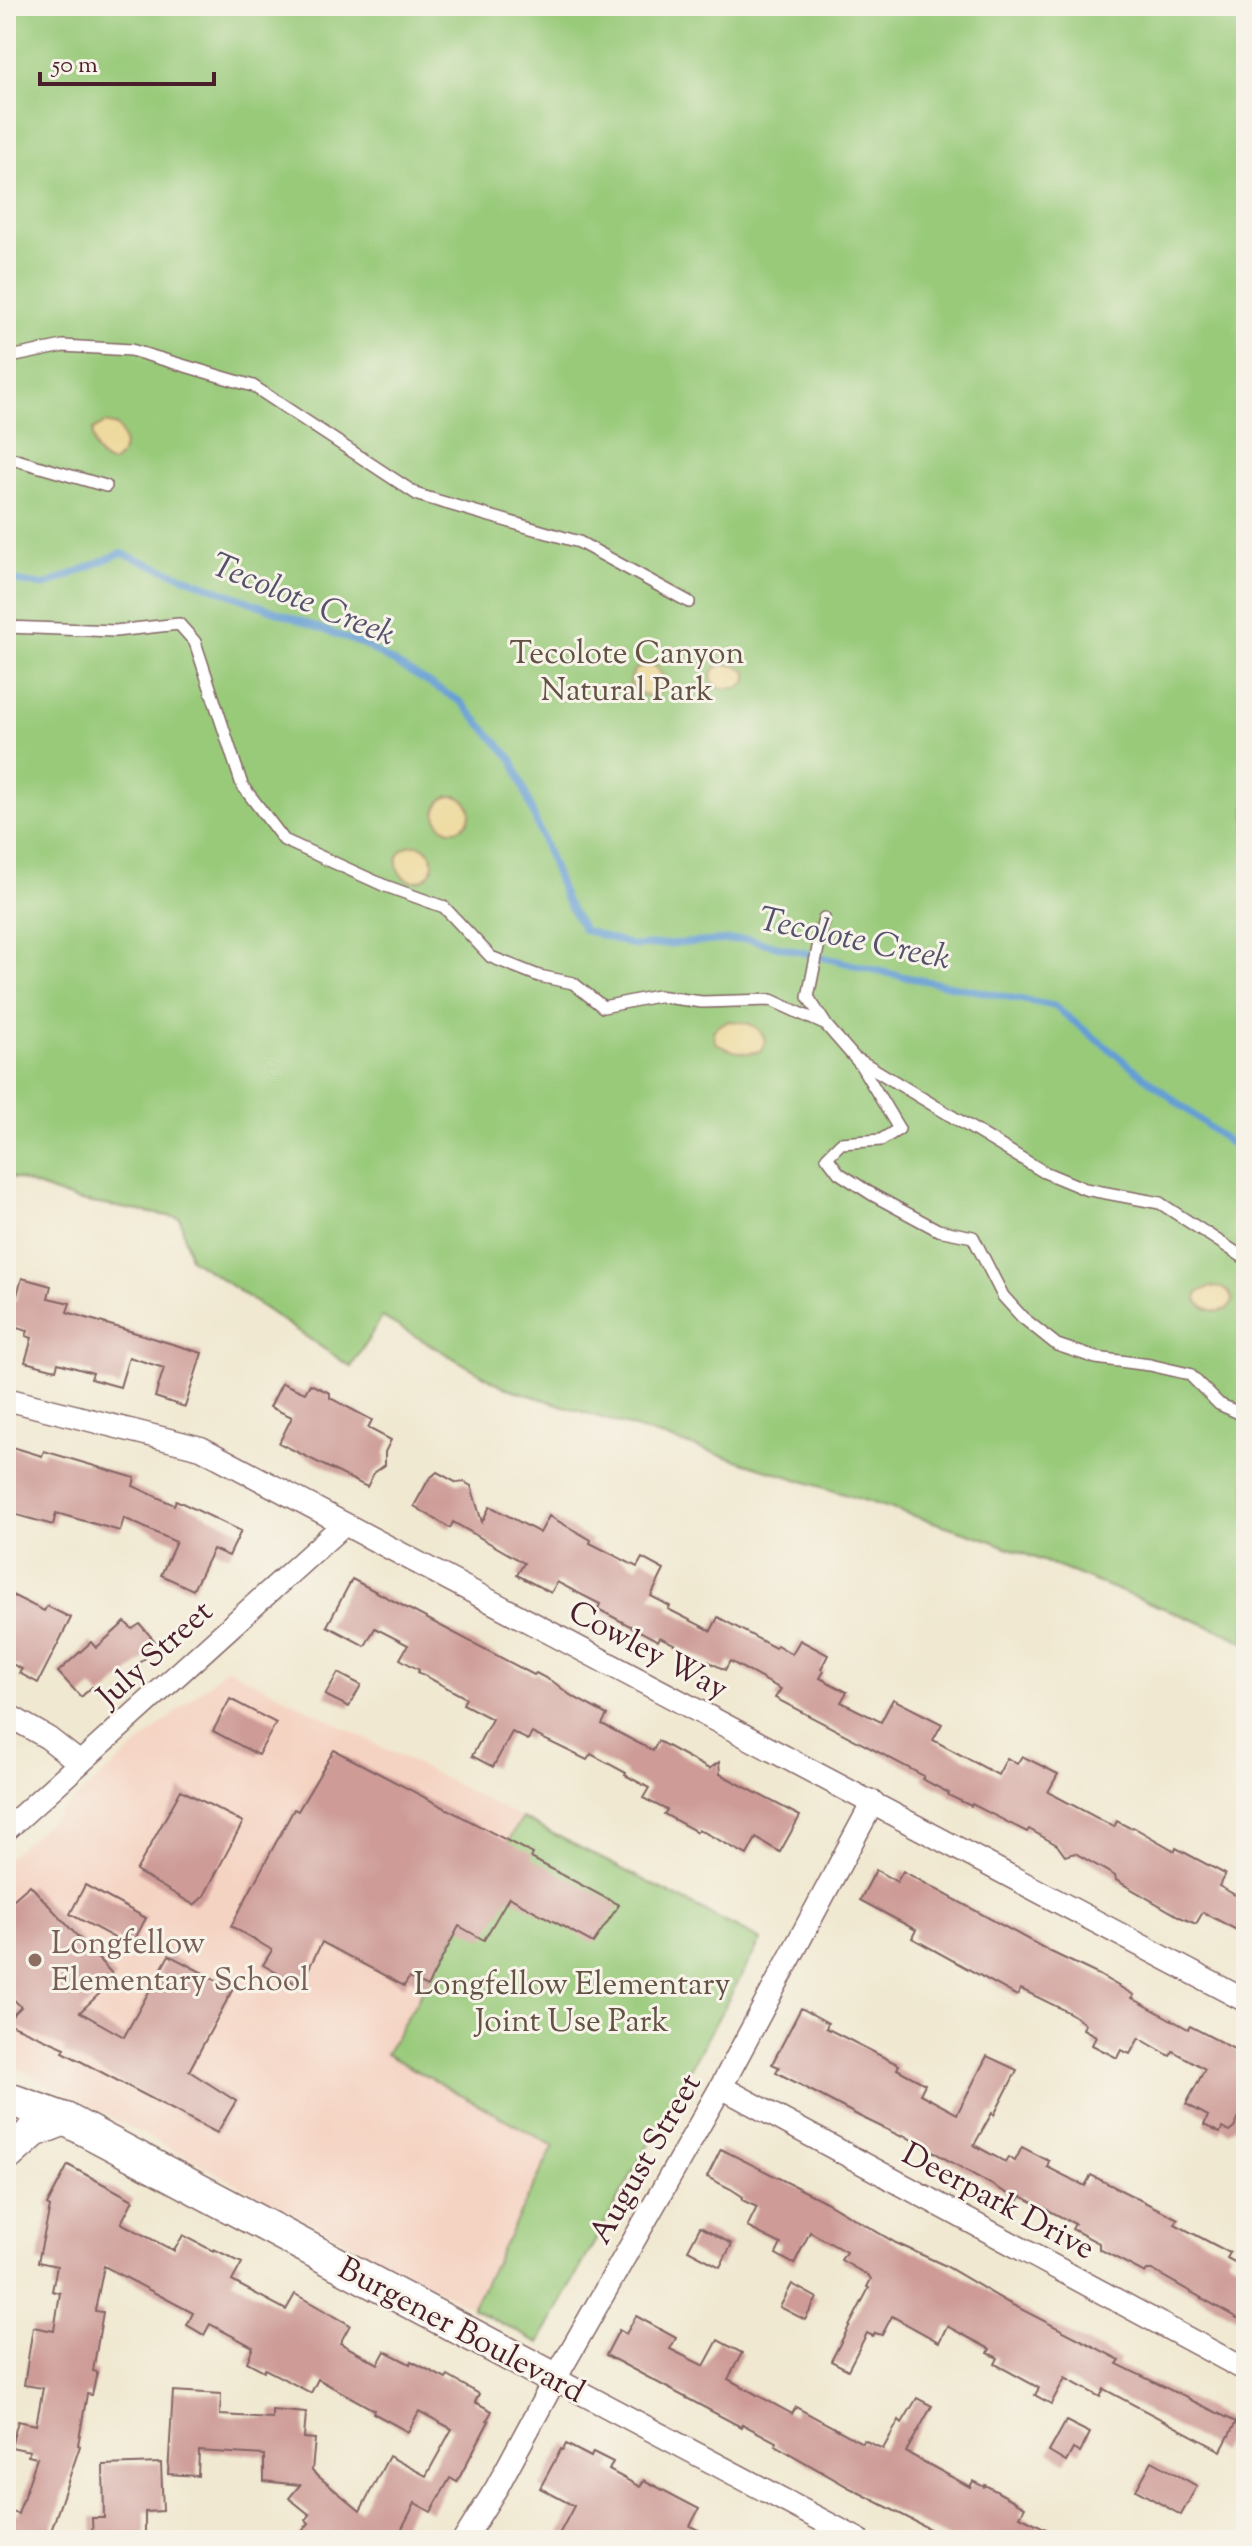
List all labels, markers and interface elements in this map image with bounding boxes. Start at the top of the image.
scale bar [40,36,214,86]
text: 50 m [50,49,98,83]
water label: Tecolote Creek [203,542,402,660]
park label: Tecolote Canyon Natural Park [510,632,745,715]
water label: Tecolote Creek [754,896,955,985]
street label: Cowley Way [560,1590,736,1713]
street label: July Street [86,1591,224,1721]
place label: Longfellow Elementary School [51,1922,309,2005]
marker: Longfellow Elementary School [26,1951,44,1969]
park label: Longfellow Elementary Joint Use Park [414,1963,730,2046]
street label: August Street [579,2066,714,2253]
street label: Deerpark Drive [893,2133,1102,2273]
street label: Burgener Boulevard [329,2247,592,2416]

